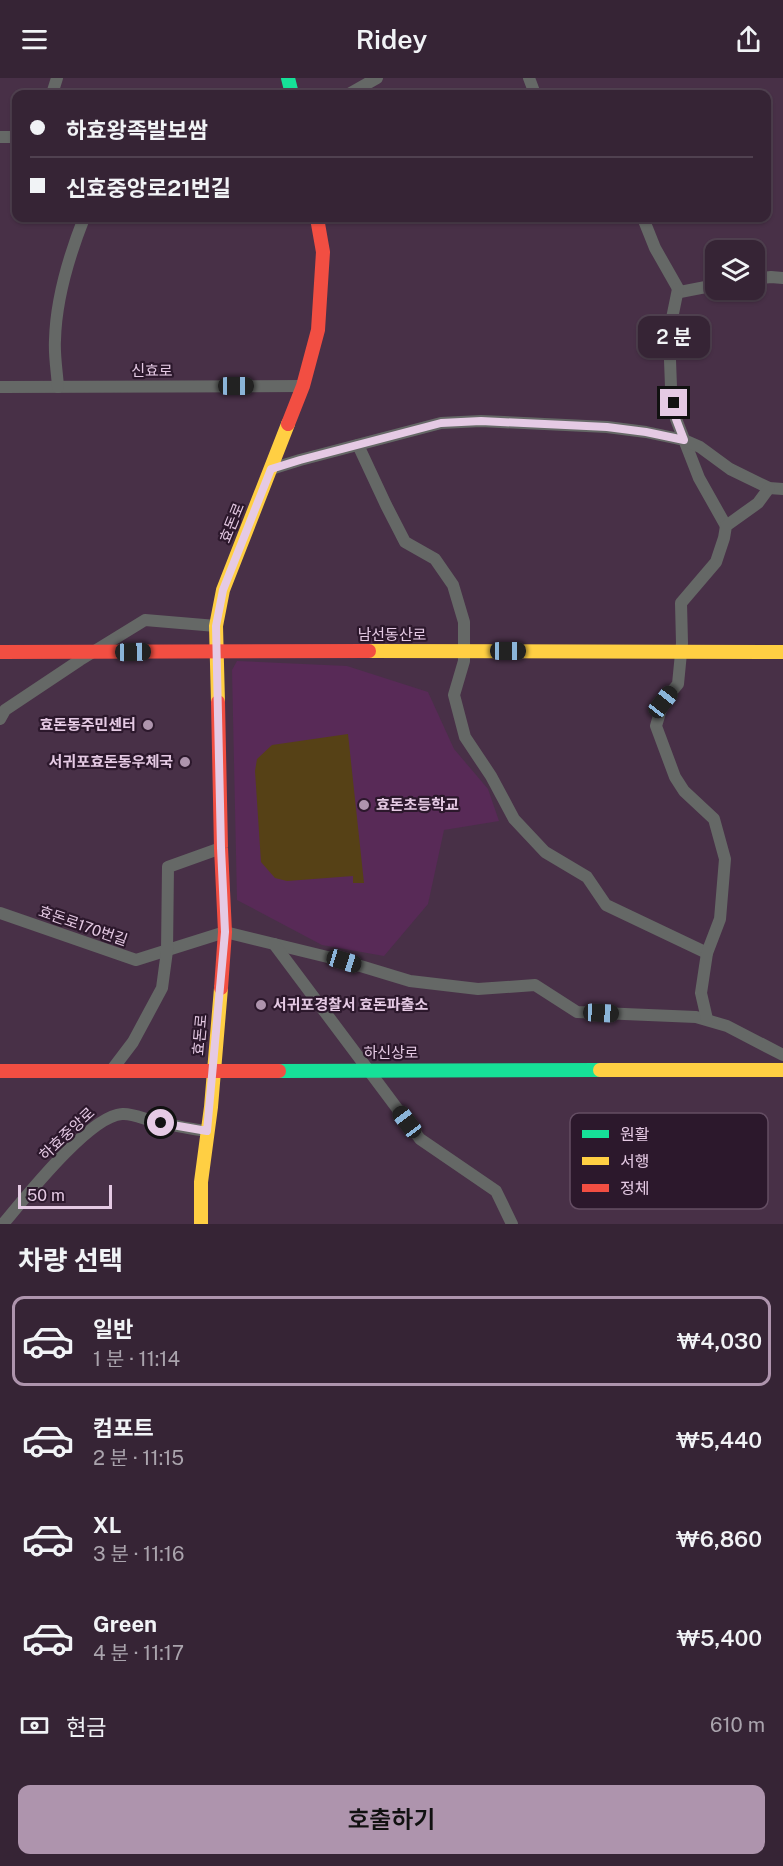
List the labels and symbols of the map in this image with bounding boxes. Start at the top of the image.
callout: 2 분 [638,316,710,358]
street label: 신효로 [131,362,173,379]
car [218,377,254,395]
route end [660,389,687,416]
street label: 효돈로 [216,500,247,545]
street label: 남선동산로 [357,626,427,643]
car [490,642,526,660]
car [115,643,151,661]
car [645,682,681,722]
place label: 효돈동주민센터 [39,716,136,733]
marker: 효돈동주민센터 [141,718,155,732]
place label: 서귀포효돈동우체국 [49,753,173,770]
marker: 서귀포효돈동우체국 [178,755,192,769]
place label: 효돈초등학교 [376,796,459,813]
marker: 효돈초등학교 [357,798,371,812]
street label: 효돈로170번길 [36,902,130,949]
car [324,947,364,975]
place label: 서귀포경찰서 효돈파출소 [273,996,428,1013]
marker: 서귀포경찰서 효돈파출소 [254,998,268,1012]
car [583,1003,619,1023]
street label: 효돈로 [189,1014,210,1056]
street label: 하신상로 [363,1044,419,1061]
car [389,1102,425,1142]
street label: 하효중앙로 [36,1104,98,1163]
route start [147,1109,174,1136]
legend [570,1113,768,1209]
text: 원활 [620,1125,650,1144]
text: 서행 [620,1152,649,1171]
text: 정체 [620,1179,649,1198]
scale bar [18,1182,112,1210]

